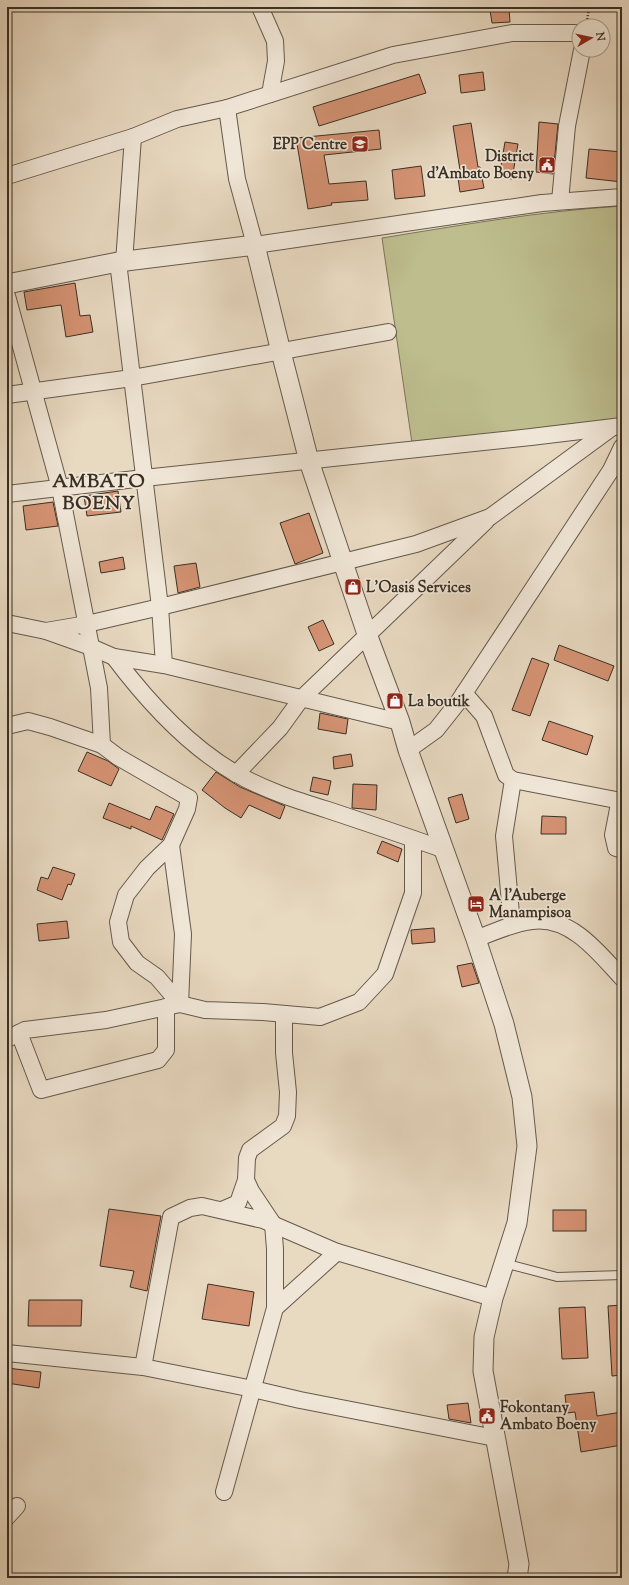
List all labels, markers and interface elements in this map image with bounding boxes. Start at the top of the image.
north arrow [571,18,611,58]
text: N [591,30,609,42]
school or university icon: EPP Centre [350,134,370,154]
place label: EPP Centre [273,135,347,156]
place label: District d'Ambato Boeny [427,147,535,185]
public building icon: District d'Ambato Boeny [537,155,557,175]
district label: AMBATO BOENY [52,469,146,518]
shop icon: L'Oasis Services [343,577,363,597]
place label: L'Oasis Services [366,578,471,599]
shop icon: La boutik [385,691,405,711]
place label: La boutik [408,692,471,713]
place label: A l'Auberge Manampisoa [489,886,571,924]
hotel icon: A l'Auberge Manampisoa [466,894,486,914]
place label: Fokontany Ambato Boeny [500,1398,597,1436]
public building icon: Fokontany Ambato Boeny [477,1406,497,1426]

